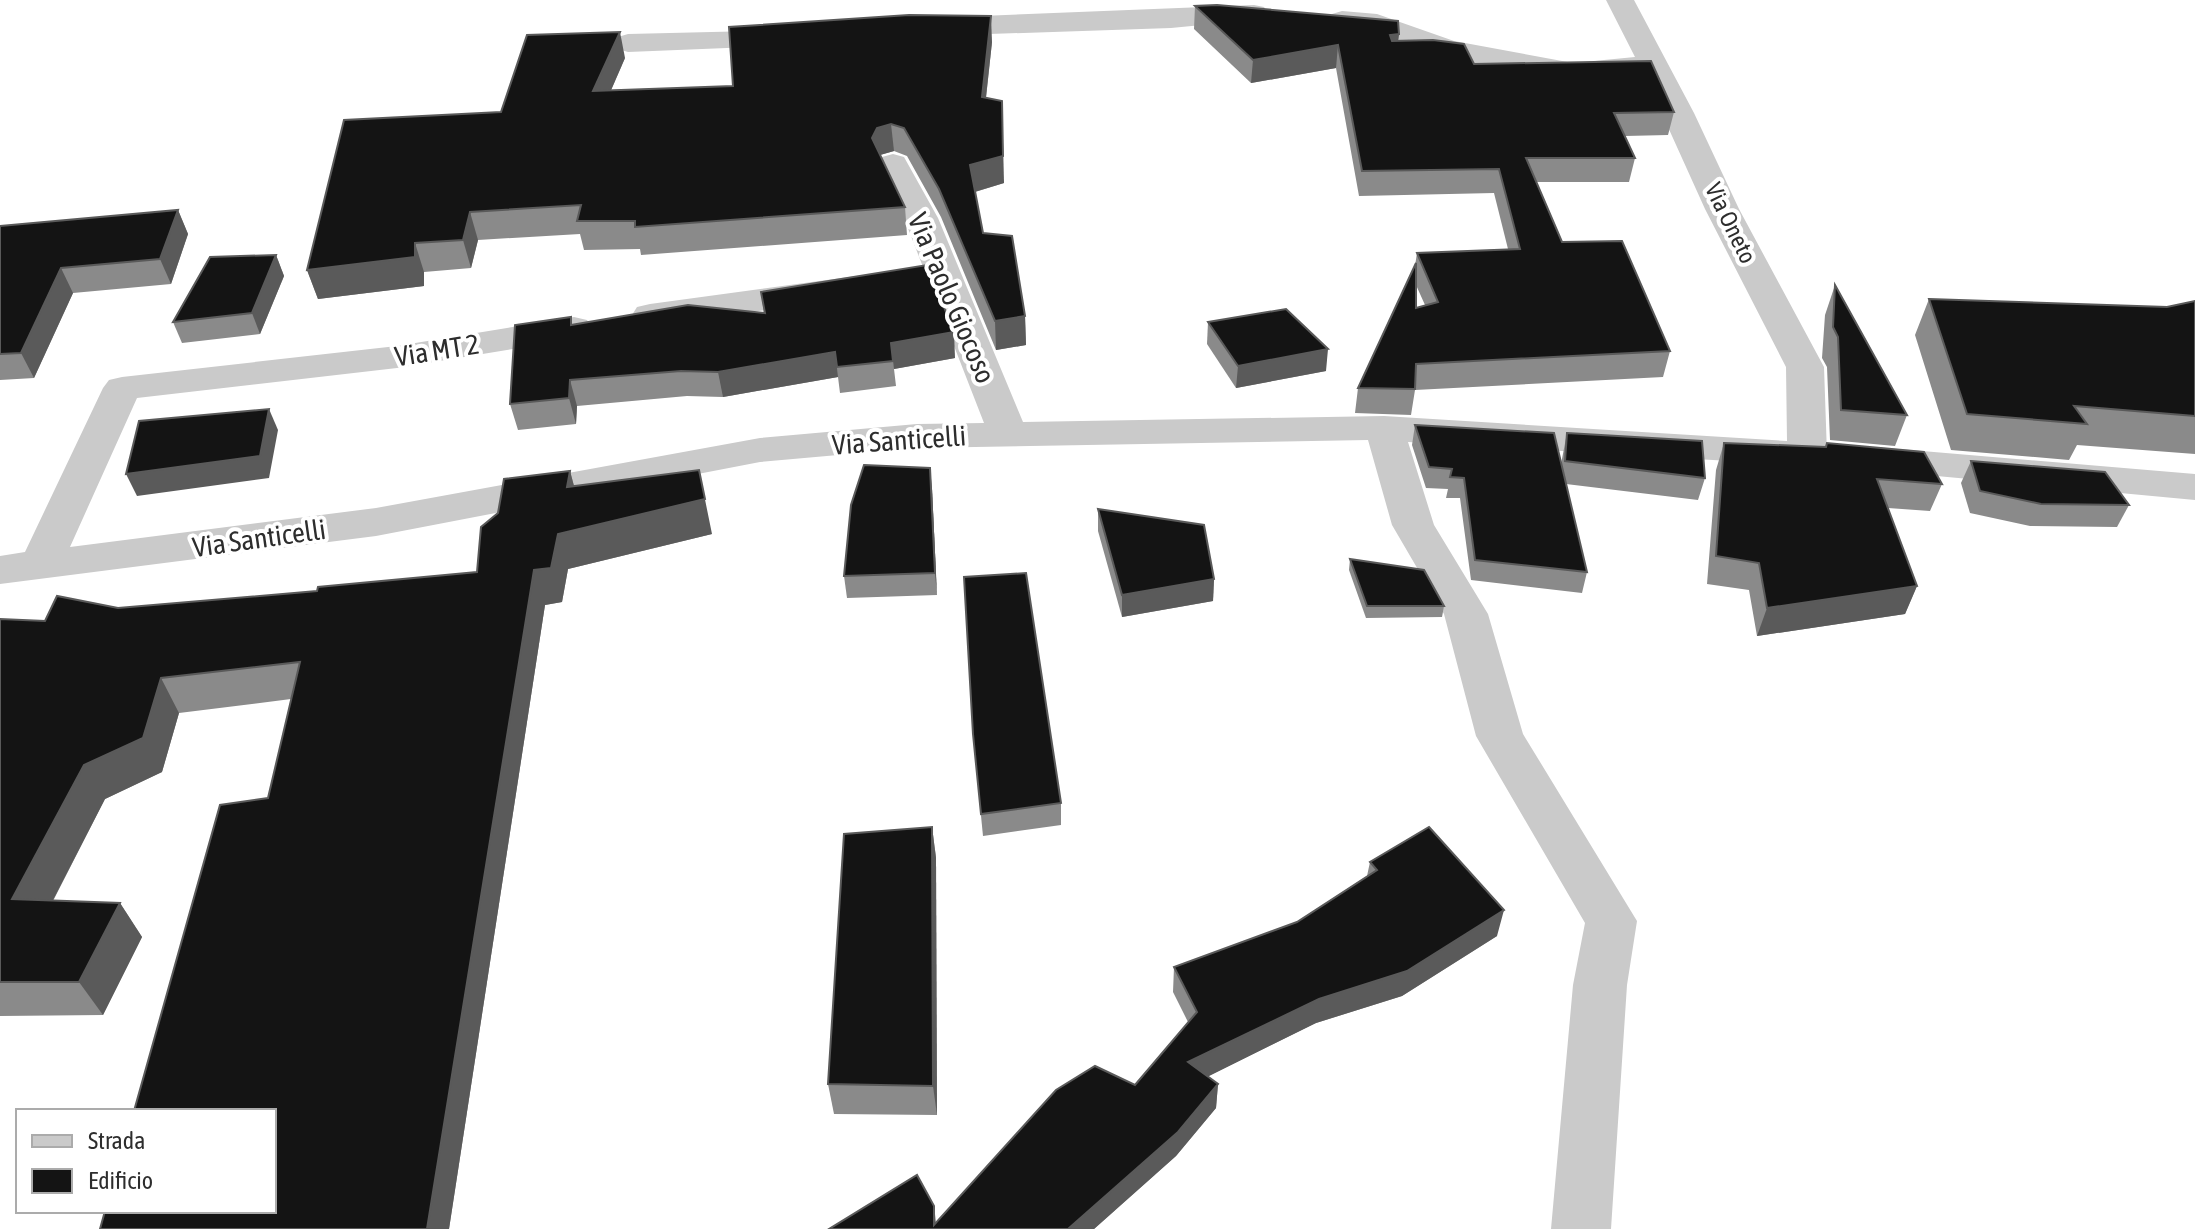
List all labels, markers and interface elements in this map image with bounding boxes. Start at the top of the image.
street label: Via Oneto [1700,178,1762,268]
street label: Via Paolo Giocoso [902,208,1002,388]
street label: Via MT 2 [392,328,482,372]
street label: Via Santicelli [831,419,967,461]
street label: Via Santicelli [190,513,328,563]
legend [16,1109,276,1213]
text: Strada [88,1127,145,1154]
text: Edificio [88,1167,153,1194]

